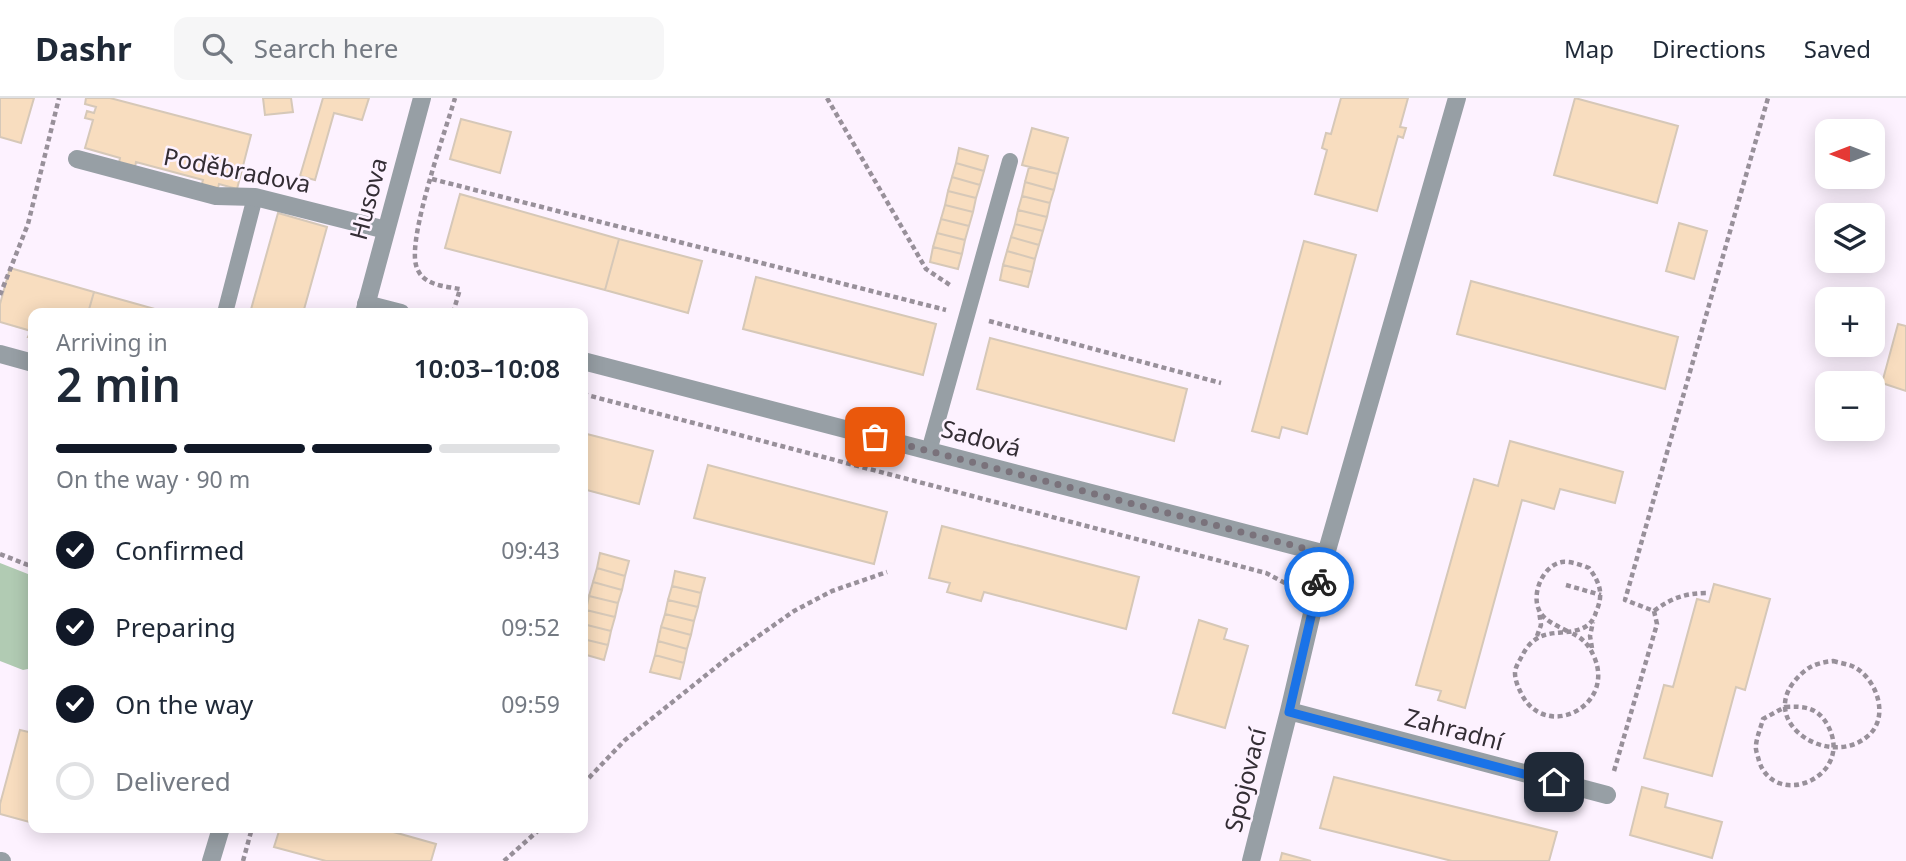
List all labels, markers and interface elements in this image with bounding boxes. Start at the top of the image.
search box [174,17,664,80]
text: Dashr [35,26,132,71]
icon: search [198,29,236,67]
text: Search here [254,30,398,66]
text: Map [1564,32,1614,65]
text: Directions [1652,32,1766,65]
text: Saved [1804,32,1871,65]
north arrow [1815,119,1885,189]
map controls [1815,119,1885,441]
street label: Poděbradova [161,139,314,200]
street label: Husova [341,154,394,243]
button: layers [1815,203,1885,273]
button: + [1815,287,1885,357]
text: Arriving in [56,326,168,358]
text: 10:03–10:08 [414,350,560,386]
text: 2 min [56,353,181,415]
button: − [1815,371,1885,441]
pin [845,407,905,467]
street label: Sadová [938,411,1025,464]
icon: bag [856,418,894,456]
text: On the way · 90 m [56,463,250,495]
icon: check [56,531,94,569]
text: Confirmed [115,532,245,568]
text: 09:43 [501,534,560,566]
courier [1284,547,1354,617]
icon: bike [1300,563,1338,601]
icon: check [56,608,94,646]
text: Preparing [115,609,236,645]
text: 09:52 [501,611,560,643]
icon: check [56,685,94,723]
text: On the way [115,686,253,722]
text: 09:59 [501,688,560,720]
street label: Zahradní [1401,700,1508,758]
street label: Spojovací [1216,723,1274,835]
pin [1524,752,1584,812]
text: Delivered [115,763,231,799]
icon: home [1535,763,1573,801]

